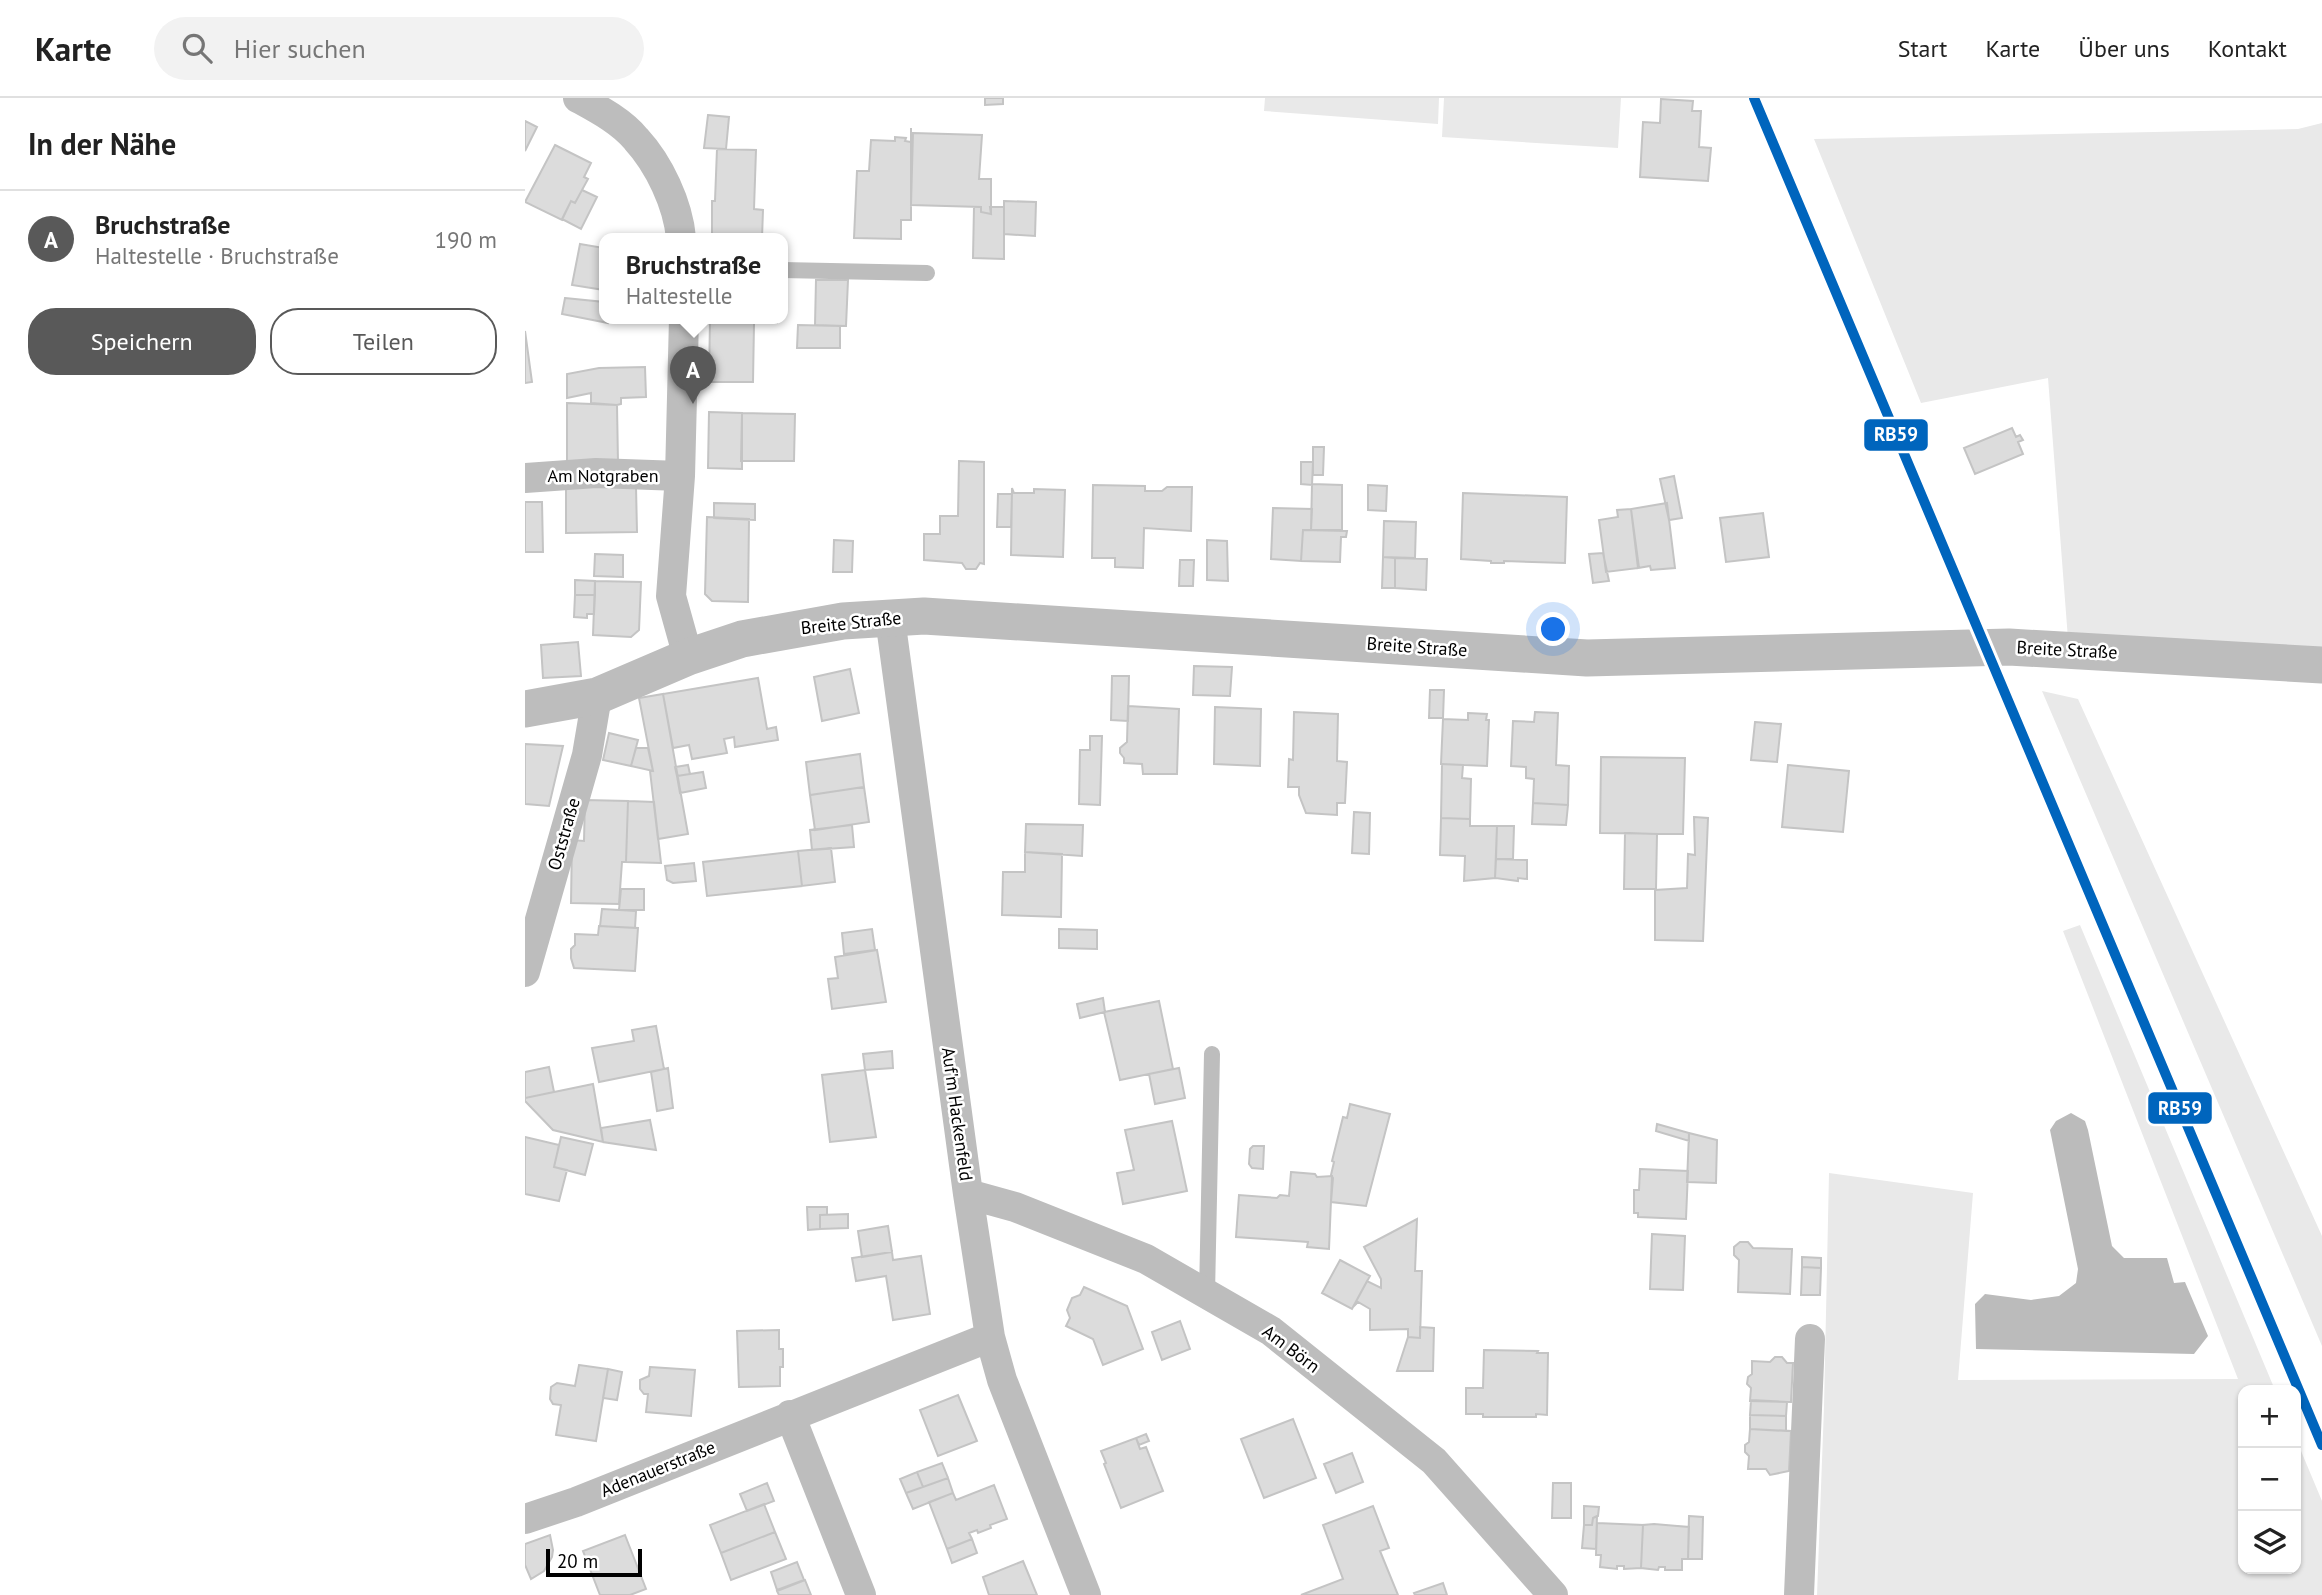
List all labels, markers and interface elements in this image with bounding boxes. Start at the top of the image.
search box [154,17,644,80]
text: Karte [35,27,112,70]
icon: search [178,29,216,67]
text: Hier suchen [234,32,366,65]
text: Start [1898,33,1947,64]
text: Karte [1985,33,2040,64]
text: Über uns [2078,33,2170,64]
text: Kontakt [2208,33,2287,64]
text: In der Nähe [28,124,176,163]
text: Bruchstraße [95,208,231,241]
text: A [44,225,58,254]
text: 190 m [435,225,497,254]
popup [599,233,788,324]
text: Haltestelle · Bruchstraße [95,241,339,270]
text: Bruchstraße [626,248,761,281]
text: Haltestelle [626,281,733,310]
button: Speichern [28,308,256,375]
button: Teilen [270,308,497,375]
pin: A [670,346,716,404]
line badge: RB59 [1863,418,1929,452]
text: RB59 [1874,422,1918,446]
street label: Am Notgraben [547,464,659,487]
street label: Breite Straße [800,606,902,639]
your location [1536,612,1570,646]
street label: Breite Straße [1366,632,1468,661]
street label: Breite Straße [2016,635,2118,664]
street label: Oststraße [542,795,585,873]
street label: Auf'm Hackenfeld [937,1046,978,1182]
line badge: RB59 [2147,1091,2213,1125]
text: RB59 [2158,1096,2202,1120]
street label: Am Börn [1258,1320,1325,1378]
map controls [2238,1385,2301,1574]
button: + [2238,1385,2301,1448]
street label: Adenauerstraße [597,1435,719,1502]
button: − [2238,1448,2301,1511]
button: layers [2238,1511,2301,1574]
scale bar [546,1546,642,1578]
text: 20 m [557,1549,598,1573]

